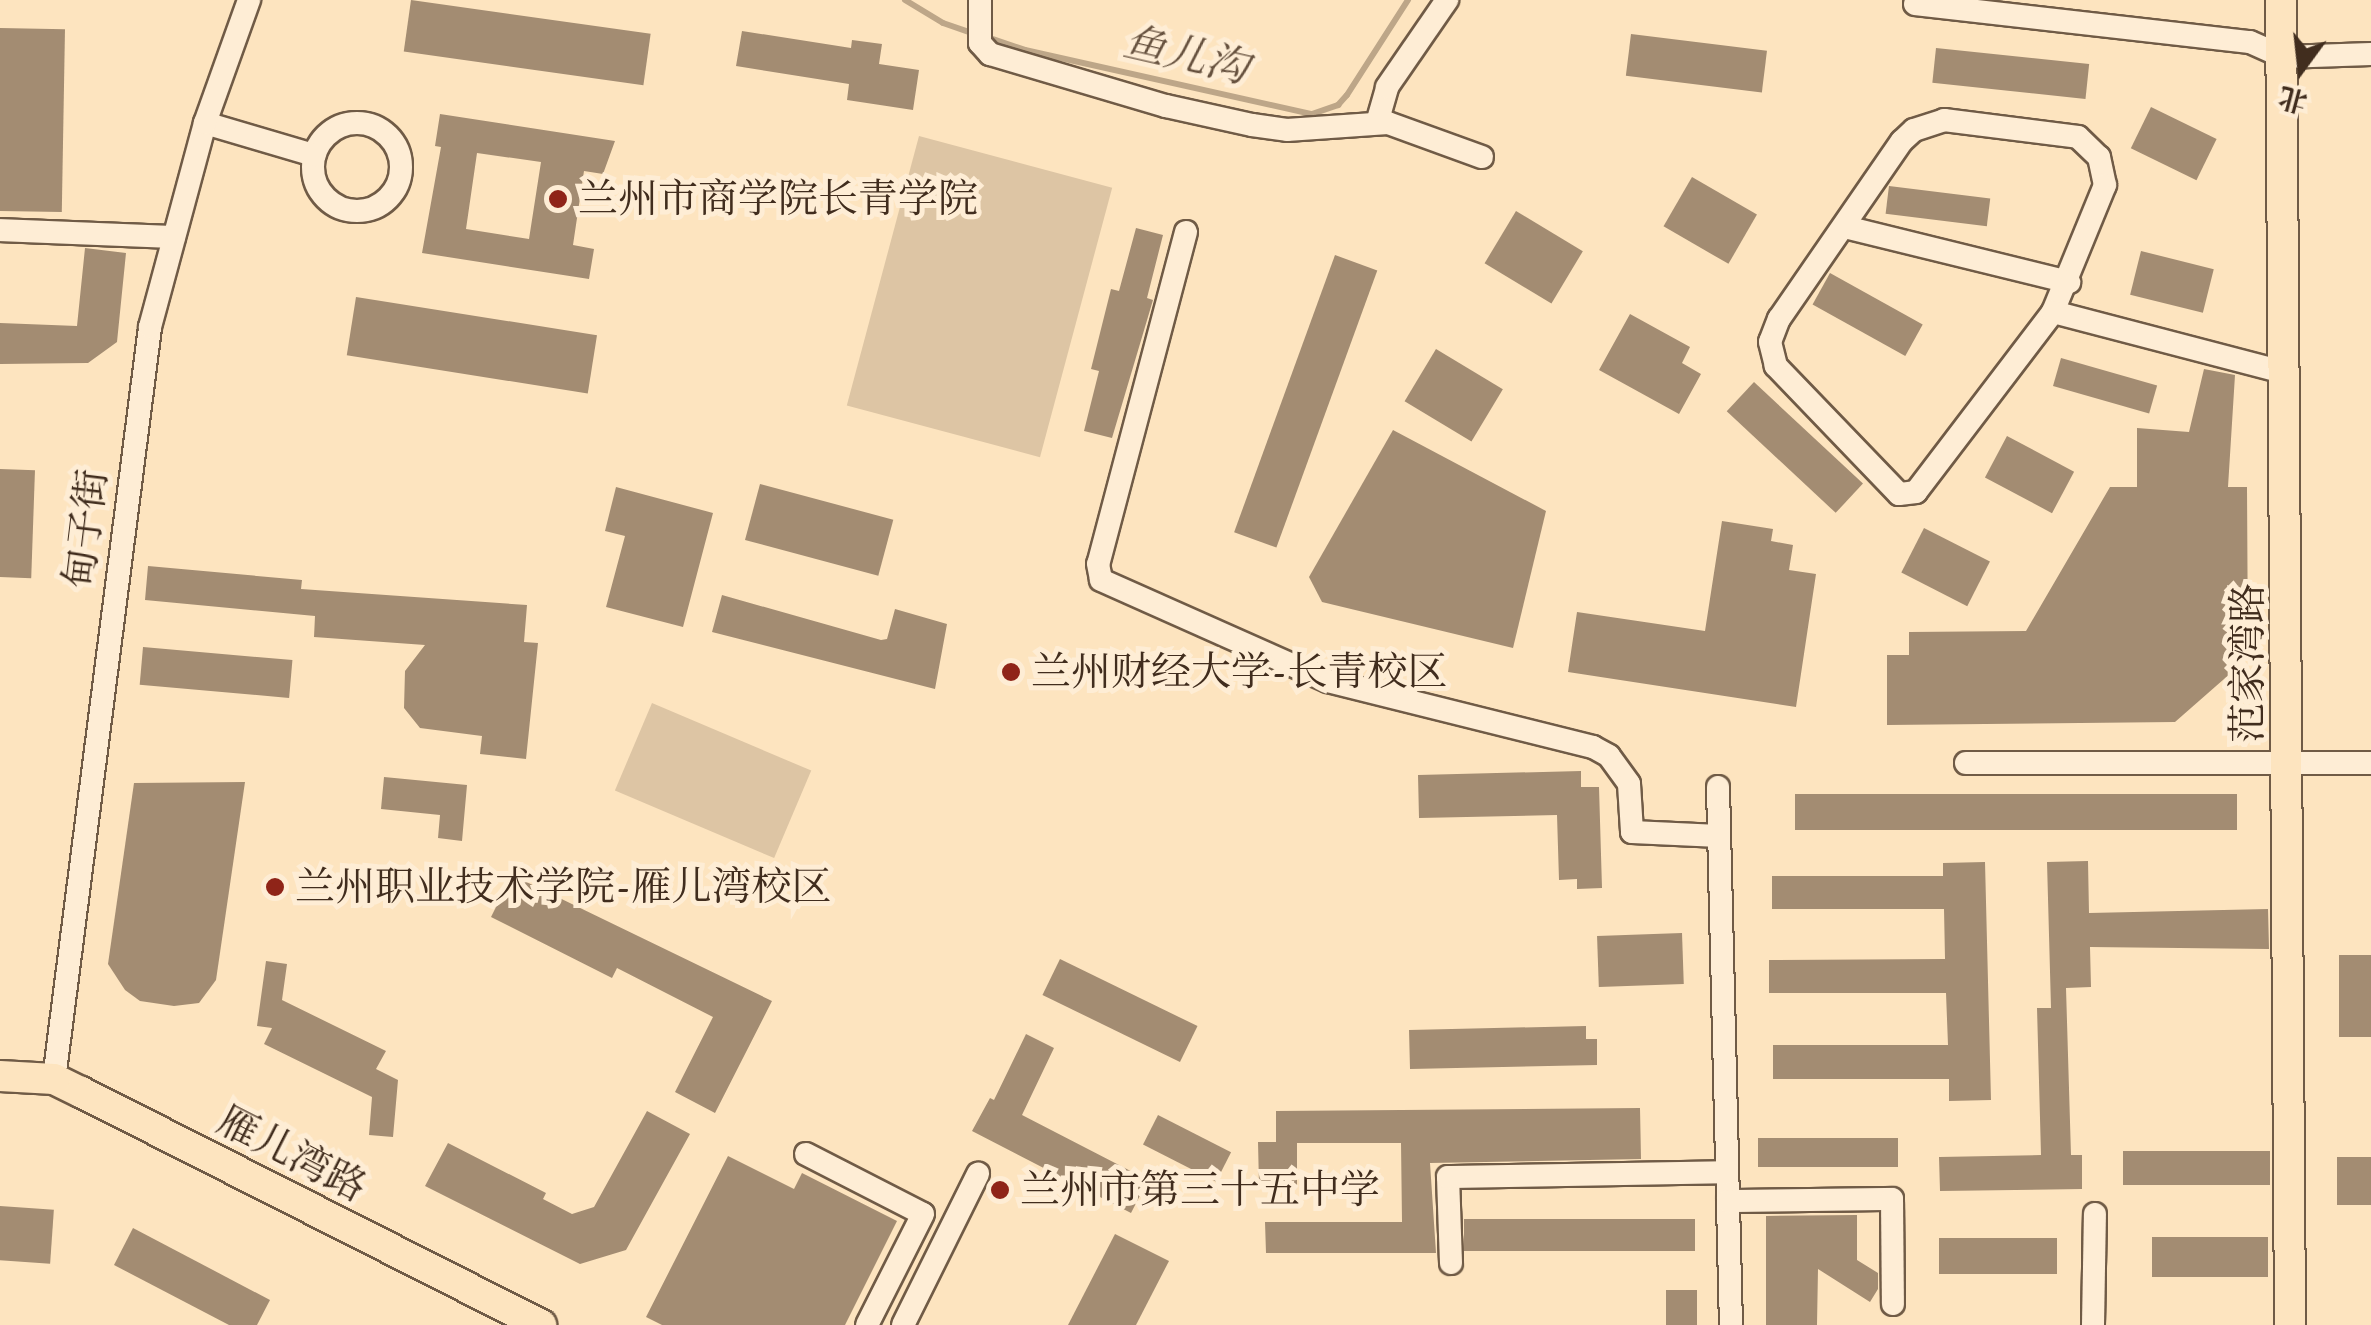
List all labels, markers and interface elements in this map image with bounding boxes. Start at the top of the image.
water label: 鱼儿沟 [1119,16,1253,94]
north arrow [2251,20,2351,120]
text: 北 [2275,79,2311,120]
place label: 兰州市商学院长青学院 [578,175,978,223]
marker: 兰州市商学院长青学院 [547,188,569,210]
street label: 甸子街 [55,467,117,591]
street label: 范家湾路 [2224,583,2272,743]
place label: 兰州财经大学-长青校区 [1031,648,1447,696]
marker: 兰州财经大学-长青校区 [1000,661,1022,683]
place label: 兰州职业技术学院-雁儿湾校区 [295,863,831,911]
marker: 兰州职业技术学院-雁儿湾校区 [264,876,286,898]
street label: 雁儿湾路 [210,1096,374,1212]
place label: 兰州市第三十五中学 [1020,1166,1380,1214]
marker: 兰州市第三十五中学 [989,1179,1011,1201]

